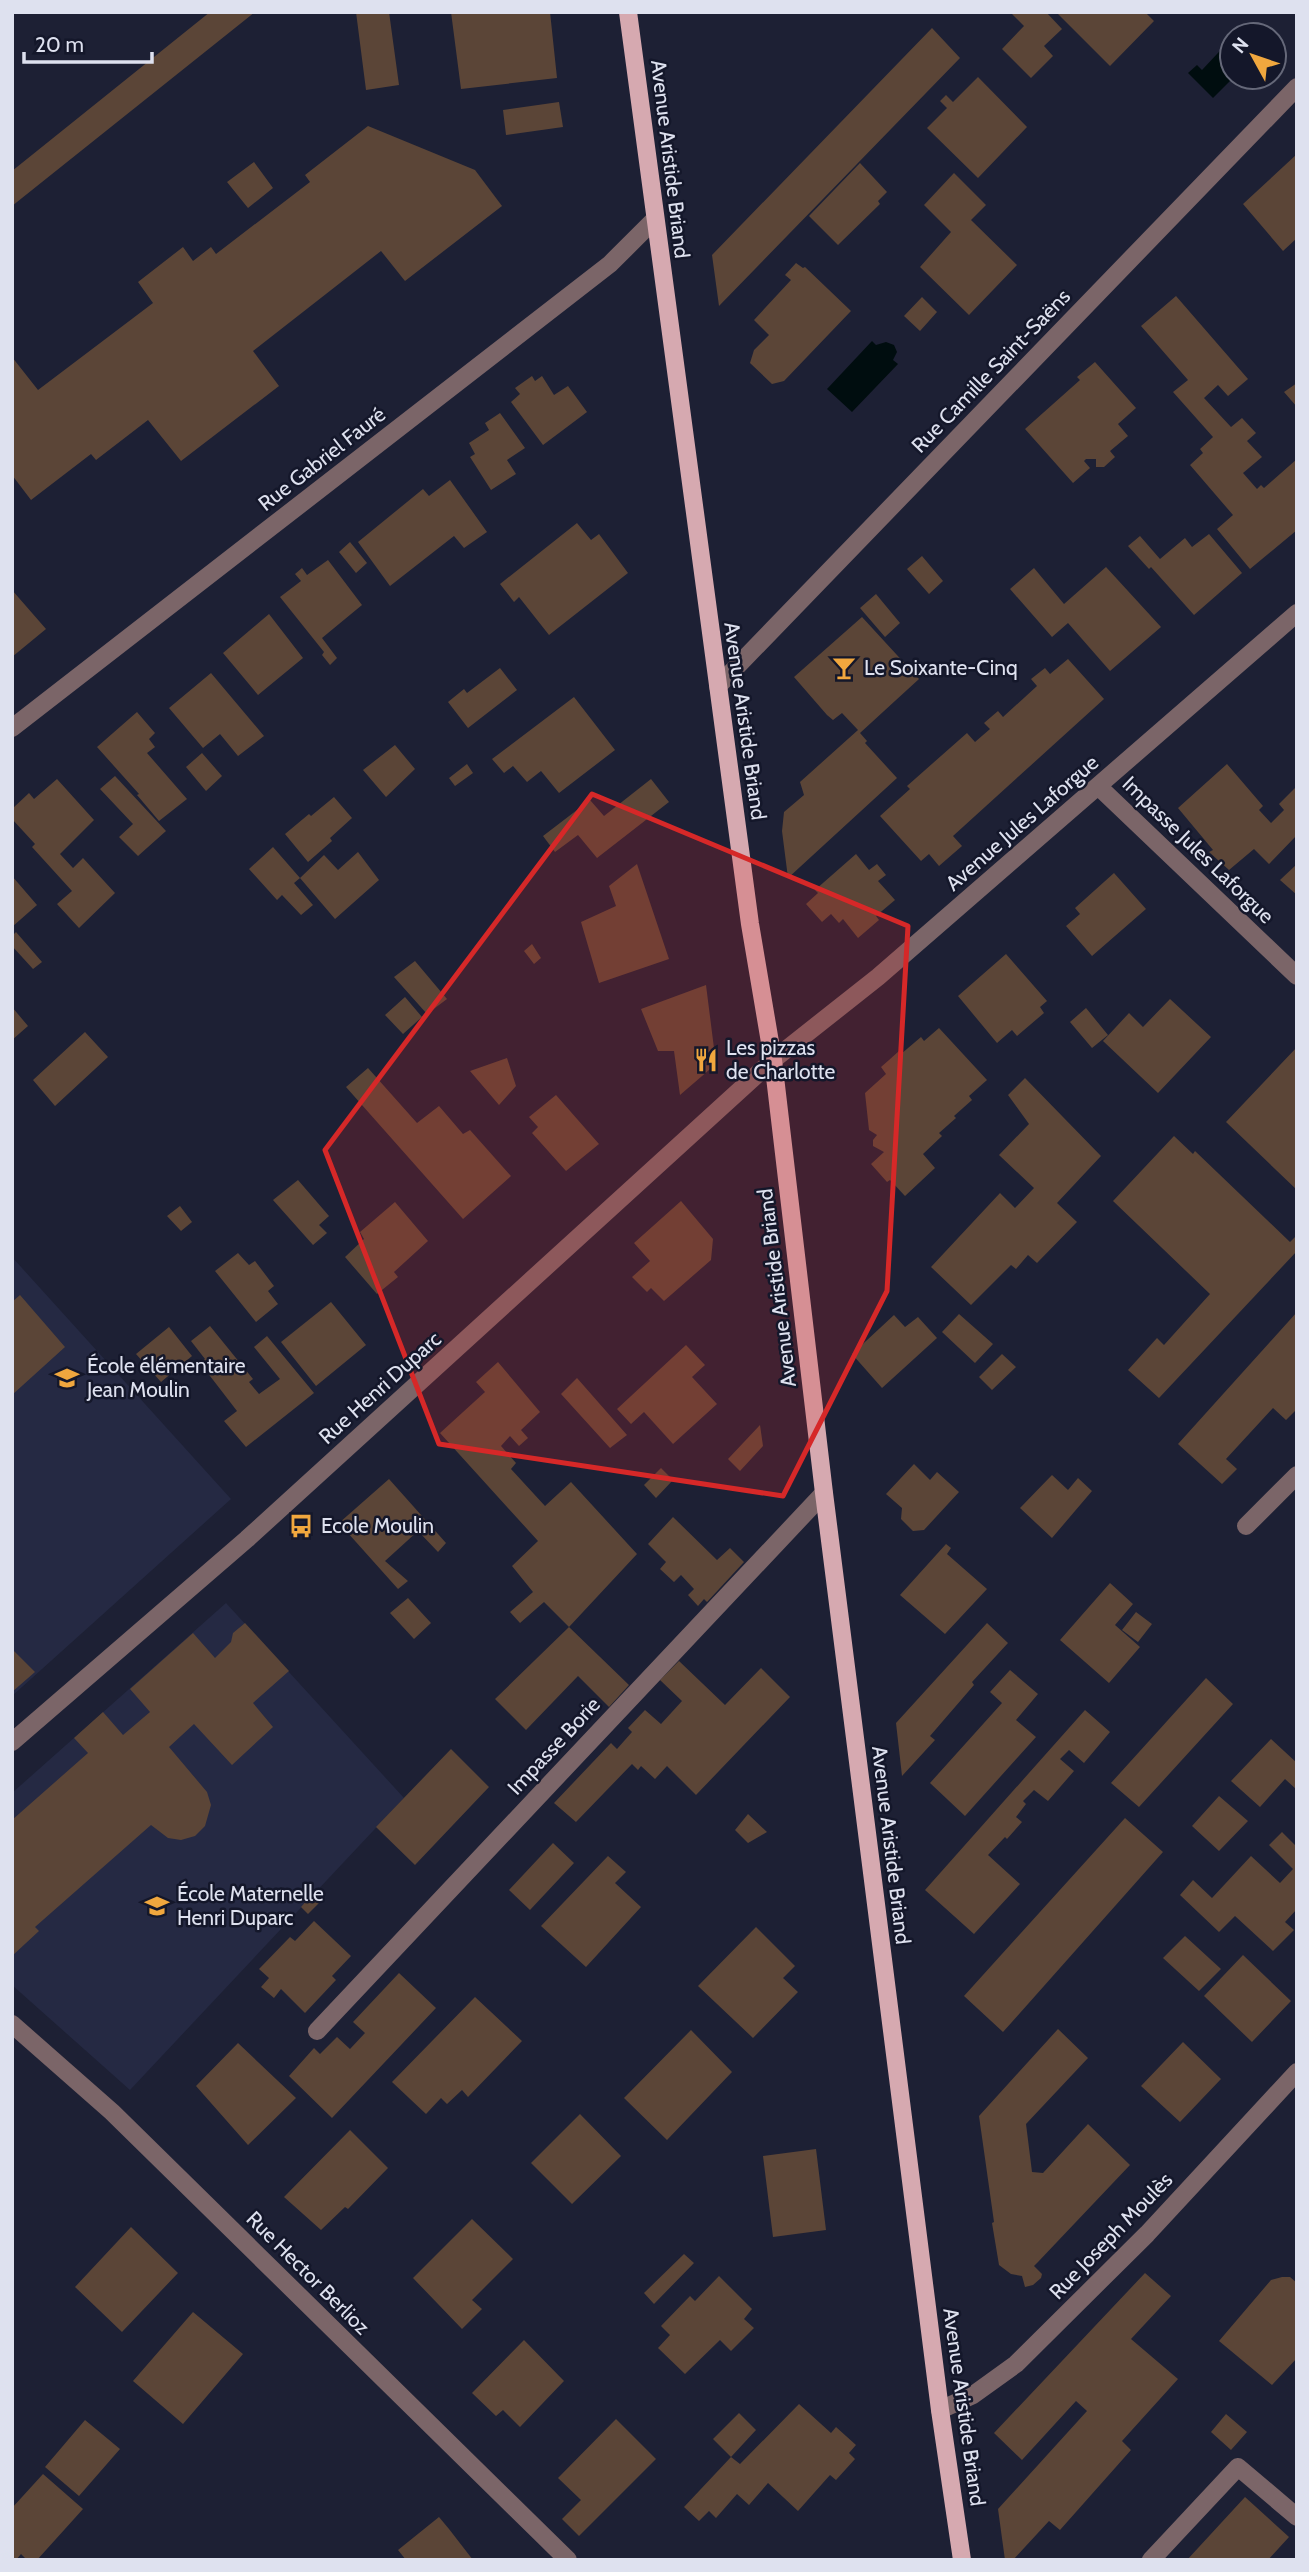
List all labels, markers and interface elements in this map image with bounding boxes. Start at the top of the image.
scale bar [24,21,152,65]
north arrow [1218,21,1288,91]
text: 20 m [35,32,84,57]
text: N [1227,33,1253,58]
street label: Avenue Aristide Briand [646,58,695,260]
street label: Rue Camille Saint-Saëns [906,283,1075,458]
street label: Rue Gabriel Fauré [253,401,390,516]
street label: Avenue Aristide Briand [719,620,772,822]
bar icon: Le Soixante-Cinq [830,654,858,682]
place label: Le Soixante-Cinq [864,655,1018,680]
street label: Avenue Jules Laforgue [940,749,1103,896]
street label: Impasse Jules Laforgue [1117,771,1279,929]
place label: Les pizzas de Charlotte [726,1035,835,1084]
restaurant icon: Les pizzas de Charlotte [692,1046,720,1074]
street label: Avenue Aristide Briand [752,1187,801,1389]
street label: Rue Henri Duparc [314,1326,446,1449]
place label: École élémentaire Jean Moulin [86,1353,246,1402]
school or university icon: École élémentaire Jean Moulin [53,1364,81,1392]
bus stop icon: Ecole Moulin [287,1512,315,1540]
place label: Ecole Moulin [321,1513,434,1538]
street label: Impasse Borie [502,1692,605,1800]
street label: Avenue Aristide Briand [867,1744,916,1946]
place label: École Maternelle Henri Duparc [177,1881,324,1930]
school or university icon: École Maternelle Henri Duparc [143,1892,171,1920]
street label: Rue Joseph Moulès [1044,2167,1178,2304]
street label: Rue Hector Berlioz [241,2206,375,2340]
street label: Avenue Aristide Briand [938,2306,991,2508]

